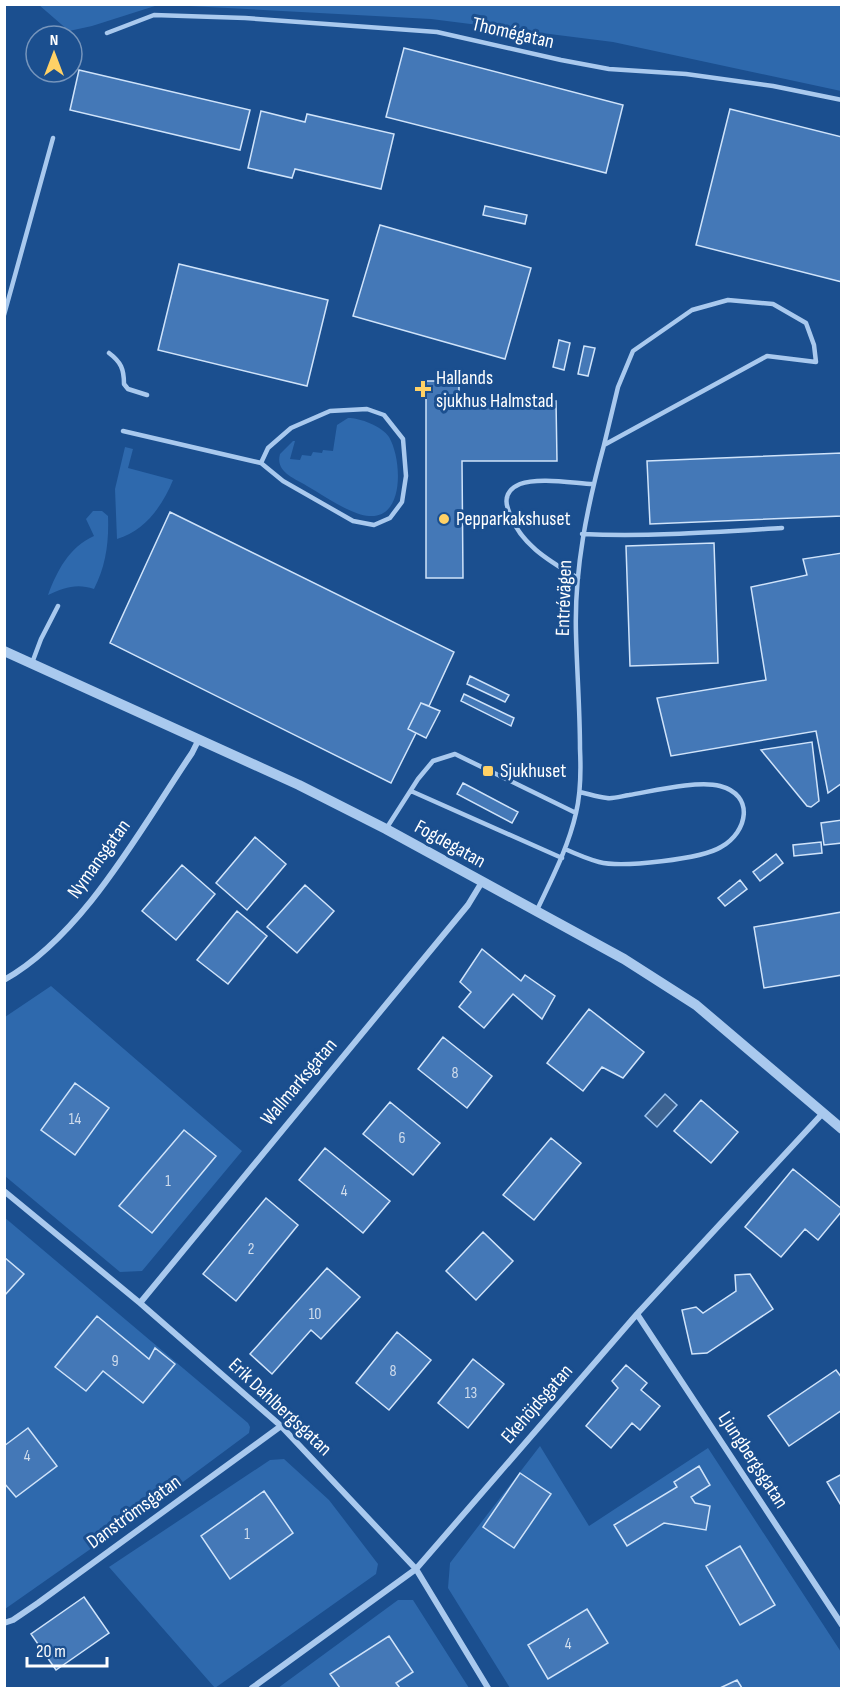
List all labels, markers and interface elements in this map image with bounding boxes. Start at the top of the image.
street label: Thomégatan [470,12,556,54]
north arrow [24,24,84,84]
text: N [50,31,58,50]
place label: Hallands sjukhus Halmstad [436,366,554,413]
marker: Hallands sjukhus Halmstad [414,380,432,398]
place label: Pepparkakshuset [456,507,571,531]
marker: Pepparkakshuset [437,512,451,526]
street label: Entrévägen [551,560,577,636]
place label: Sjukhuset [500,759,566,783]
marker: Sjukhuset [481,764,495,778]
street label: Nymansgatan [62,815,136,903]
street label: Fogdegatan [410,815,490,873]
street label: Wallmarksgatan [256,1034,342,1130]
house number: 8 [451,1064,459,1083]
house number: 14 [69,1110,81,1129]
house number: 6 [398,1129,406,1148]
house number: 1 [165,1172,171,1191]
house number: 4 [341,1182,348,1201]
house number: 2 [248,1240,254,1259]
house number: 10 [309,1305,321,1324]
house number: 9 [111,1352,119,1371]
street label: Erik Dahlbergsgatan [223,1353,337,1461]
street label: Ekehöjdsgatan [496,1359,578,1449]
house number: 8 [389,1362,397,1381]
house number: 13 [465,1384,477,1403]
street label: Ljungbergsgatan [713,1407,793,1513]
house number: 4 [24,1447,31,1466]
street label: Danströmsgatan [82,1470,186,1554]
house number: 1 [244,1525,250,1544]
scale bar [27,1630,106,1668]
house number: 4 [565,1635,572,1654]
text: 20 m [36,1641,66,1662]

